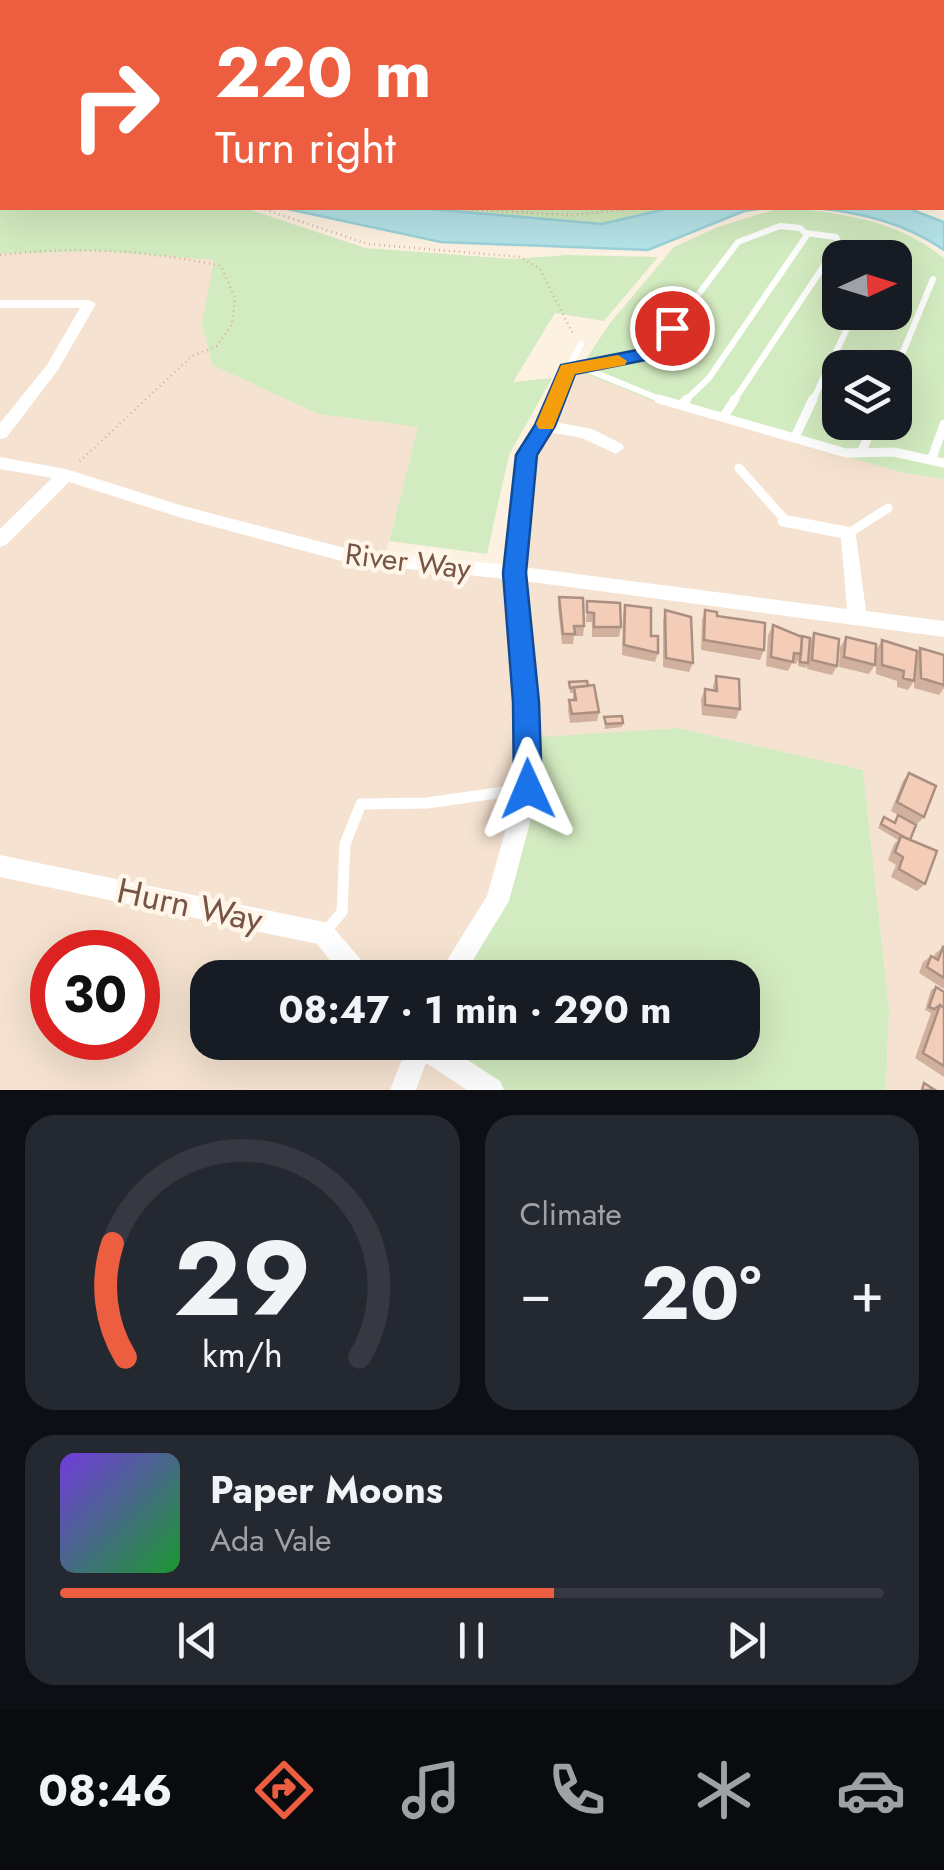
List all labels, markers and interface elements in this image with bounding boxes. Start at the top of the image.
text: 220 m [215,22,432,123]
icon: right [50,40,180,170]
text: Turn right [215,115,396,180]
north arrow [822,240,912,330]
map controls [822,240,912,440]
pin [630,286,715,371]
icon: arrive [645,301,700,356]
button: layers [822,350,912,440]
street label: River Way [343,532,474,590]
position arrow [476,737,580,841]
street label: Hurn Way [113,865,268,945]
speed limit sign: 30 [30,930,160,1060]
text: 08:47 · 1 min · 290 m [278,982,672,1037]
text: Climate [520,1191,622,1237]
text: 29 [173,1204,311,1354]
text: 20° [640,1239,762,1347]
text: − [520,1253,552,1333]
text: + [850,1253,884,1333]
text: km/h [202,1329,283,1380]
text: Paper Moons [210,1462,443,1517]
text: Ada Vale [210,1517,332,1563]
icon: previous [170,1613,225,1668]
icon: pause [444,1613,499,1668]
icon: next [719,1613,774,1668]
icon: directions [249,1755,319,1825]
icon: music [396,1755,466,1825]
icon: phone [542,1755,612,1825]
icon: climate [689,1755,759,1825]
icon: car [836,1755,906,1825]
text: 08:46 [38,1758,172,1823]

